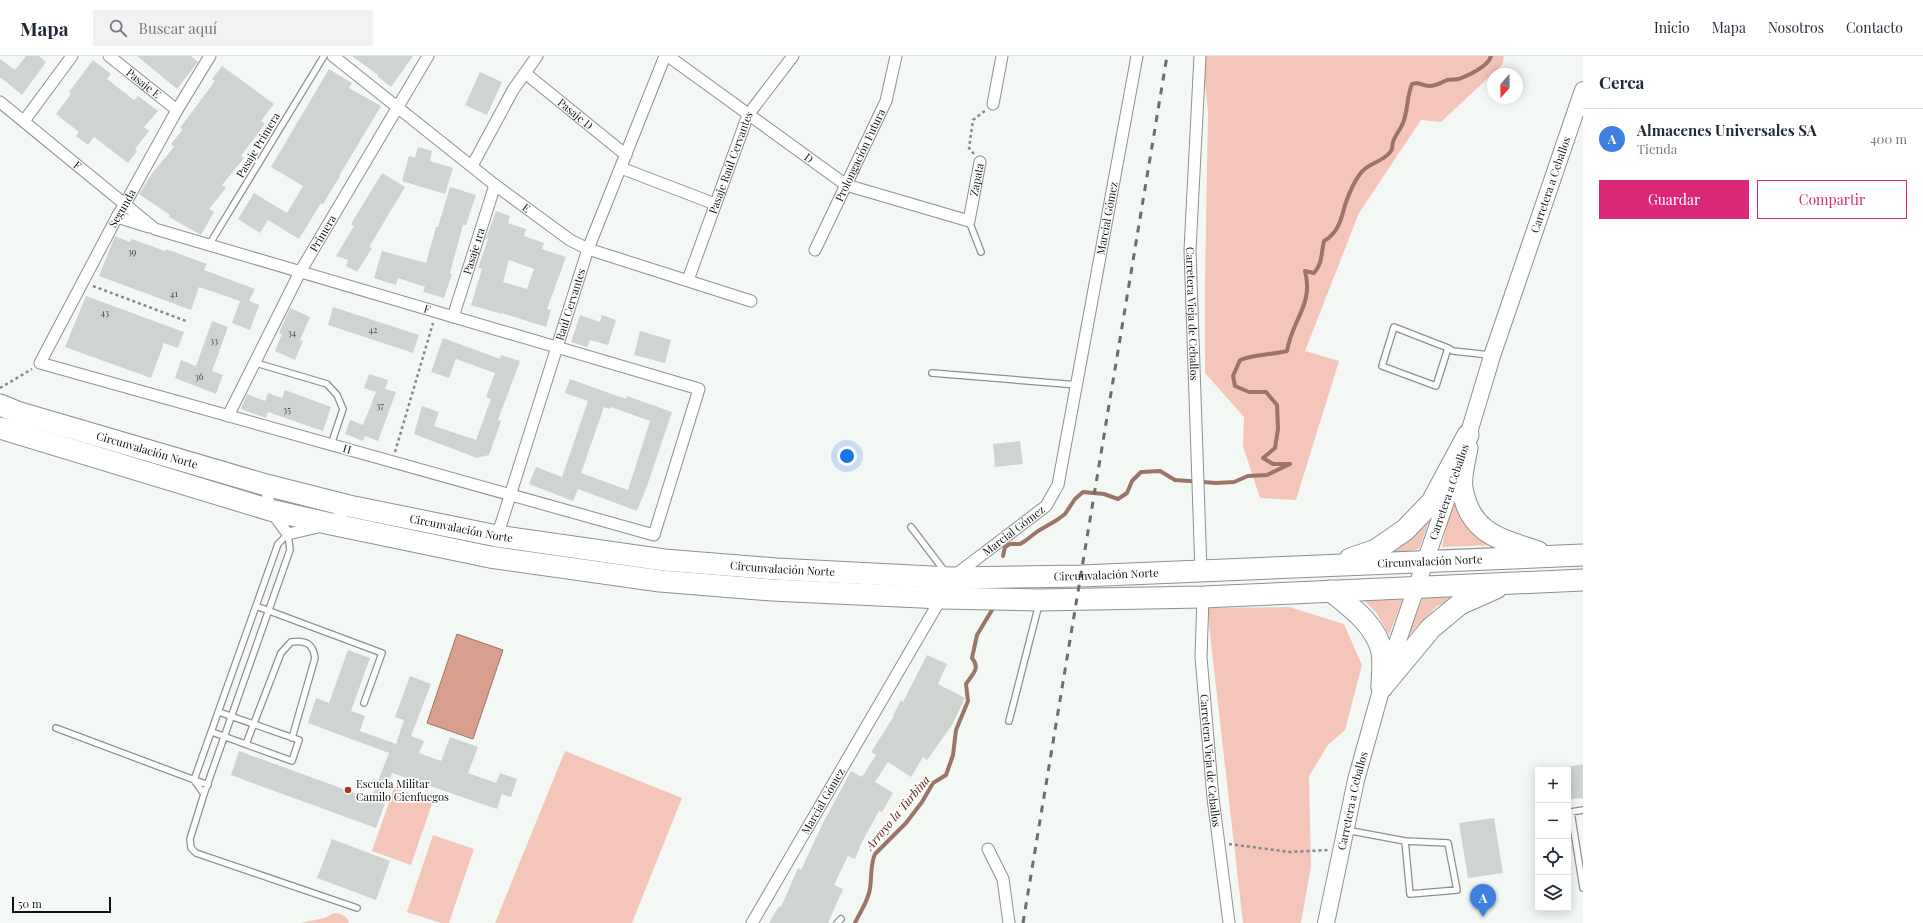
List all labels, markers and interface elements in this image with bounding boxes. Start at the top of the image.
search box [93,10,373,46]
text: Mapa [20,15,69,41]
icon: search [107,17,129,39]
text: Buscar aquí [139,18,217,38]
text: Inicio [1654,18,1690,37]
text: Mapa [1712,18,1746,37]
text: Nosotros [1768,18,1824,37]
text: Contacto [1846,18,1903,37]
street label: Pasaje E [123,65,164,102]
north arrow [1487,68,1523,104]
text: Cerca [1599,71,1644,93]
street label: Pasaje D [555,95,597,133]
street label: Prolongación Futura [831,106,888,204]
street label: Pasaje Raúl Cervantes [705,107,756,216]
street label: Pasaje Primera [232,109,283,180]
text: Almacenes Universales SA [1637,120,1817,140]
text: A [1608,130,1616,147]
text: 400 m [1870,130,1907,147]
street label: Carretera a Ceballos [1527,134,1574,235]
text: Tienda [1637,140,1677,157]
street label: D [802,149,817,166]
street label: F [70,157,85,173]
street label: Zapata [966,161,987,197]
street label: Marcial Gómez [1093,180,1121,256]
button: Guardar [1599,180,1749,219]
button: Compartir [1757,180,1907,219]
street label: Segunda [105,186,139,230]
street label: E [520,200,534,216]
street label: Primera [306,211,340,254]
street label: Pasaje 1ra [459,225,488,276]
house number: 39 [128,245,137,257]
street label: Carretera Vieja de Ceballos [1183,247,1202,381]
street label: Raúl Cervantes [552,266,588,342]
house number: 41 [170,287,179,299]
street label: F [422,300,432,317]
house number: 43 [101,306,109,318]
house number: 42 [369,323,377,335]
house number: 34 [288,326,297,338]
house number: 33 [210,334,218,346]
house number: 36 [195,370,204,382]
house number: 37 [376,399,384,411]
house number: 35 [283,403,291,415]
street label: Circunvalación Norte [95,428,200,472]
street label: H [341,440,353,457]
street label: Carretera a Ceballos [1425,442,1472,542]
your location [837,446,857,466]
street label: Marcial Gómez [979,502,1047,559]
street label: Circunvalación Norte [408,510,514,545]
street label: Circunvalación Norte [1377,551,1483,571]
street label: Circunvalación Norte [729,557,836,579]
street label: Circunvalación Norte [1053,565,1159,583]
street label: Carretera Vieja de Ceballos [1197,693,1225,828]
street label: Carretera a Ceballos [1333,750,1371,851]
street label: Marcial Gómez [797,765,848,837]
map controls [1535,767,1571,911]
button: + [1535,767,1571,803]
water label: Arroyo la Turbina [860,772,933,854]
place label: Escuela Militar Camilo Cienfuegos [356,776,449,804]
marker: Escuela Militar Camilo Cienfuegos [343,785,353,795]
button: − [1535,803,1571,839]
button: locate [1535,839,1571,875]
button: layers [1535,875,1571,911]
pin: A [1470,884,1496,917]
scale bar [12,895,111,914]
text: 50 m [18,896,42,911]

